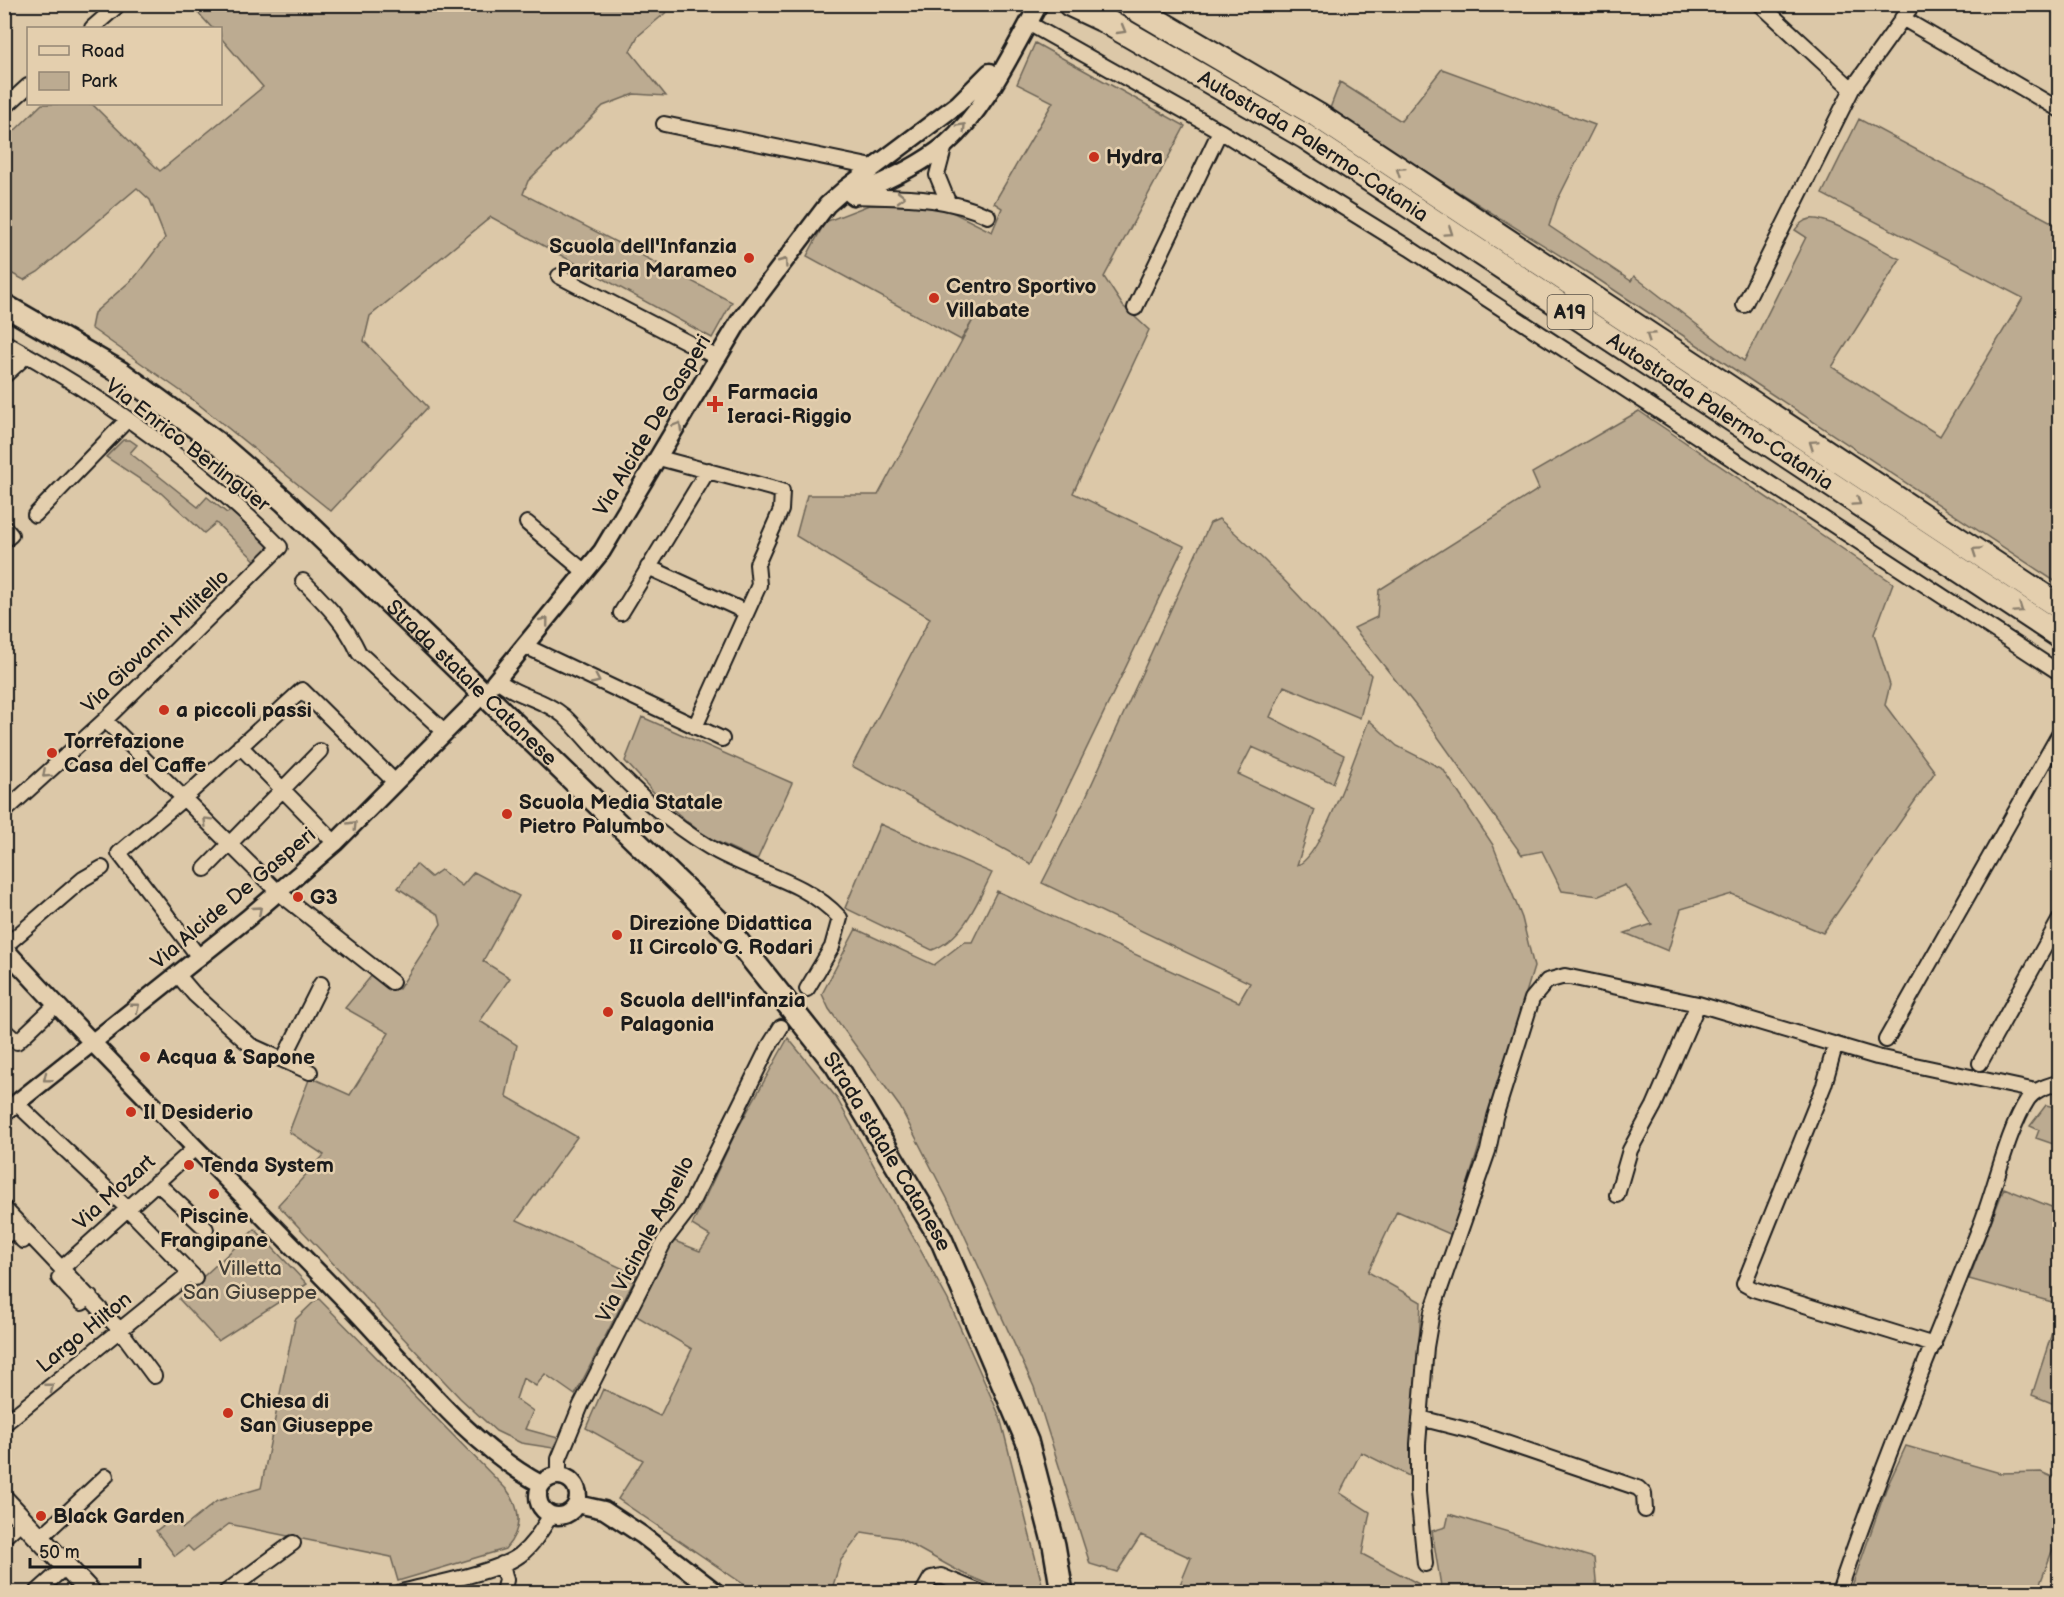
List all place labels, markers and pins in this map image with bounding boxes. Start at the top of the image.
place label: Hydra [1106,145,1163,170]
marker: Hydra [1087,150,1101,164]
place label: Scuola dell'Infanzia Paritaria Marameo [549,234,737,283]
marker: Scuola dell'Infanzia Paritaria Marameo [742,251,756,265]
place label: Centro Sportivo Villabate [946,274,1096,323]
marker: Centro Sportivo Villabate [927,291,941,305]
place label: Farmacia Ieraci-Riggio [727,380,852,429]
marker: Farmacia Ieraci-Riggio [708,397,722,411]
place label: a piccoli passi [176,698,312,723]
marker: a piccoli passi [157,703,171,717]
place label: Torrefazione Casa del Caffe [64,729,206,778]
marker: Torrefazione Casa del Caffe [45,746,59,760]
place label: Scuola Media Statale Pietro Palumbo [519,790,723,839]
marker: Scuola Media Statale Pietro Palumbo [500,807,514,821]
place label: G3 [310,885,338,910]
marker: G3 [291,890,305,904]
place label: Direzione Didattica II Circolo G. Rodari [629,911,813,960]
marker: Direzione Didattica II Circolo G. Rodari [610,928,624,942]
place label: Scuola dell'infanzia Palagonia [620,988,806,1037]
marker: Scuola dell'infanzia Palagonia [601,1005,615,1019]
place label: Acqua & Sapone [156,1045,315,1070]
marker: Acqua & Sapone [138,1050,152,1064]
place label: Il Desiderio [143,1100,253,1125]
marker: Il Desiderio [124,1105,138,1119]
place label: Tenda System [201,1153,334,1178]
marker: Tenda System [182,1158,196,1172]
marker: Piscine Frangipane [207,1187,221,1201]
place label: Piscine Frangipane [160,1204,268,1253]
place label: Chiesa di San Giuseppe [240,1389,373,1438]
marker: Chiesa di San Giuseppe [221,1406,235,1420]
place label: Black Garden [53,1504,185,1529]
marker: Black Garden [34,1509,48,1523]

